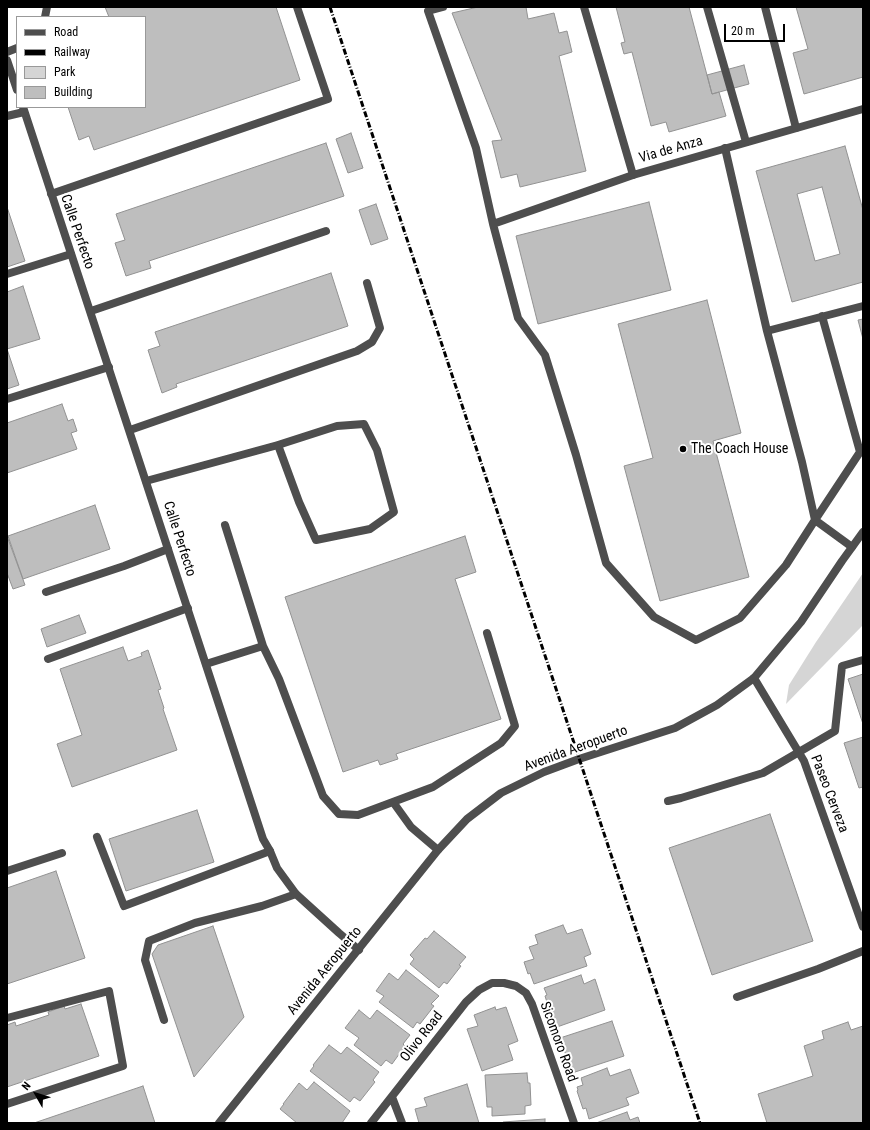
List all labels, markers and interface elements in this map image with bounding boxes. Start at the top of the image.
legend [16,16,146,108]
scale bar [726,16,787,42]
text: 20 m [731,24,755,38]
text: Road [54,25,78,39]
text: Railway [54,45,90,59]
text: Park [54,65,75,79]
text: Building [54,85,92,99]
street label: Via de Anza [637,133,705,167]
street label: Calle Perfecto [56,192,98,272]
place label: The Coach House [691,441,788,457]
marker: The Coach House [678,444,688,454]
street label: Calle Perfecto [159,499,199,579]
street label: Avenida Aeropuerto [522,723,630,775]
street label: Paseo Cerveza [807,753,851,835]
street label: Avenida Aeropuerto [284,923,366,1019]
street label: Sicomoro Road [536,1000,580,1084]
street label: Olivo Road [397,1009,447,1065]
north arrow [16,1074,56,1114]
text: N [19,1079,33,1093]

